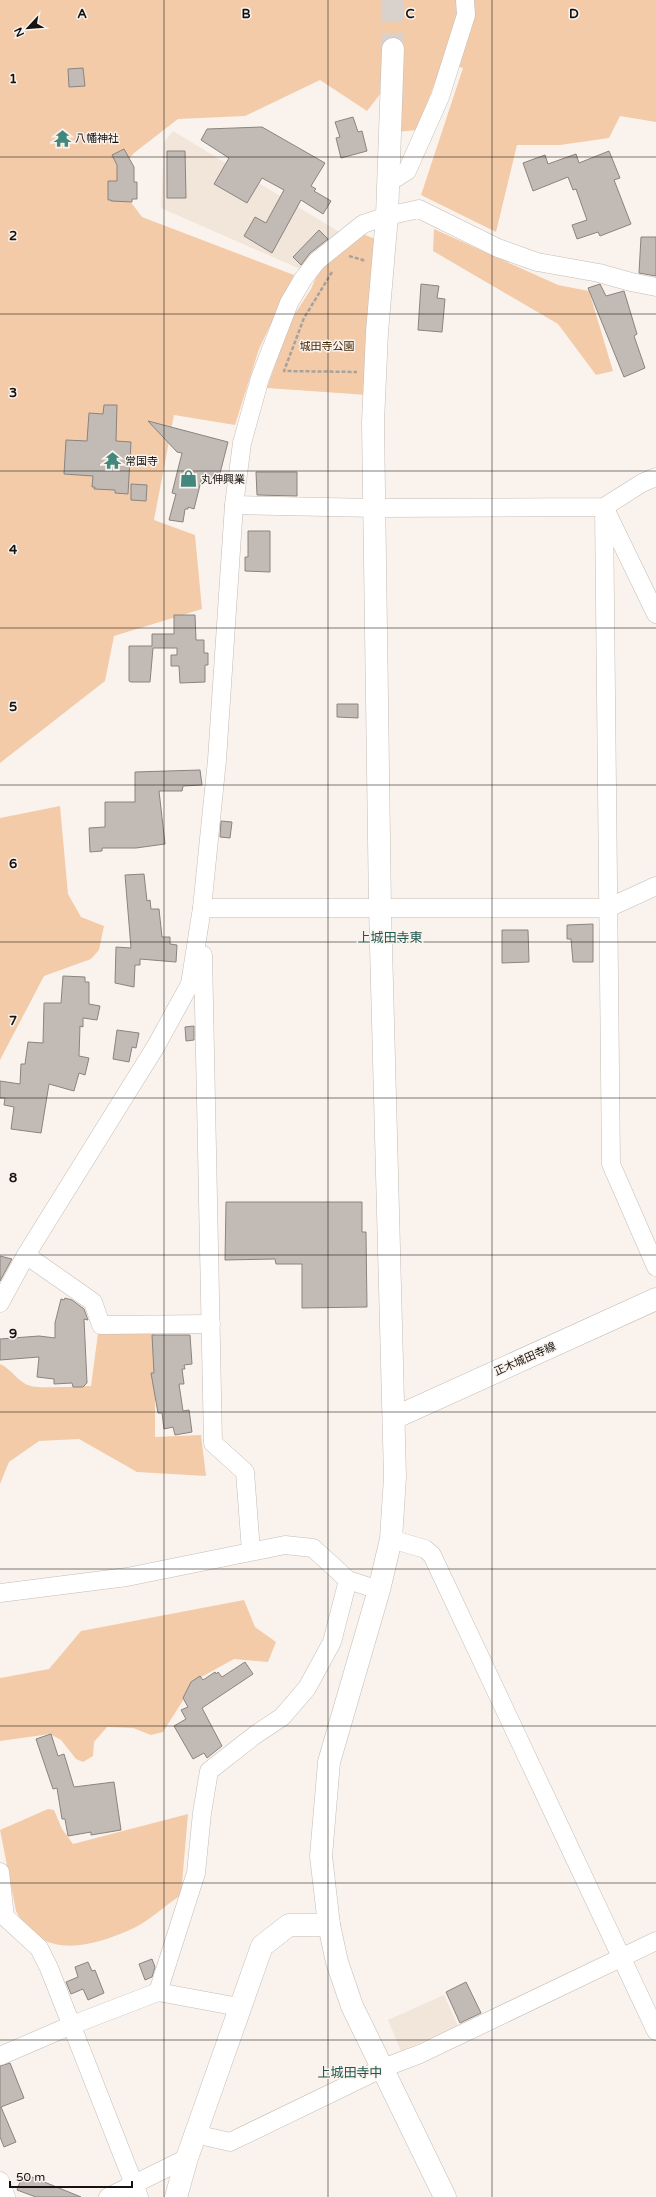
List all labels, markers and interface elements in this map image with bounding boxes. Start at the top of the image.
text: A [77,6,87,22]
text: B [241,6,251,22]
text: C [405,6,415,22]
text: D [569,6,579,22]
north arrow [8,8,48,48]
text: N [12,25,27,39]
text: 1 [9,71,17,87]
temple icon: 八幡神社 [52,128,72,148]
place label: 八幡神社 [75,132,119,145]
text: 2 [9,228,17,244]
park label: 城田寺公園 [300,340,355,353]
text: 3 [9,385,17,401]
temple icon: 常国寺 [102,451,122,471]
place label: 常国寺 [125,455,158,468]
shop icon: 丸伸興業 [178,469,198,489]
place label: 丸伸興業 [201,473,245,486]
text: 4 [9,542,18,558]
text: 5 [9,699,17,715]
text: 6 [9,856,17,872]
district label: 上城田寺東 [357,930,423,946]
text: 7 [9,1013,17,1029]
text: 8 [9,1170,17,1186]
text: 9 [9,1326,17,1342]
street label: 正木城田寺線 [492,1340,558,1378]
district label: 上城田寺中 [317,2065,383,2081]
scale bar [10,2163,132,2189]
text: 50 m [16,2170,45,2184]

